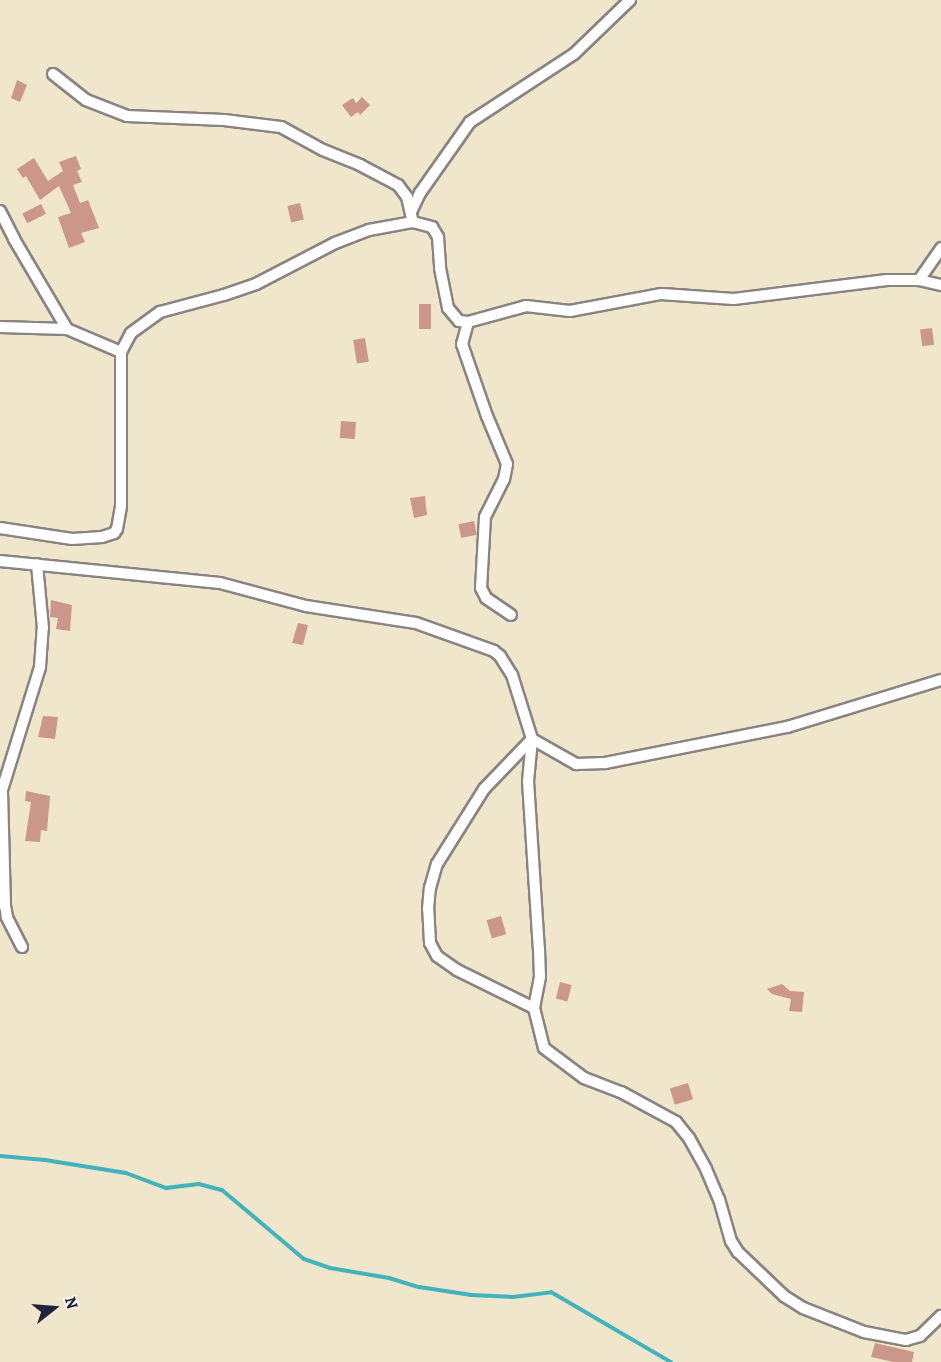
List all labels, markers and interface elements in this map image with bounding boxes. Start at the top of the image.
north arrow [24,1278,84,1338]
text: N [59,1294,83,1312]

